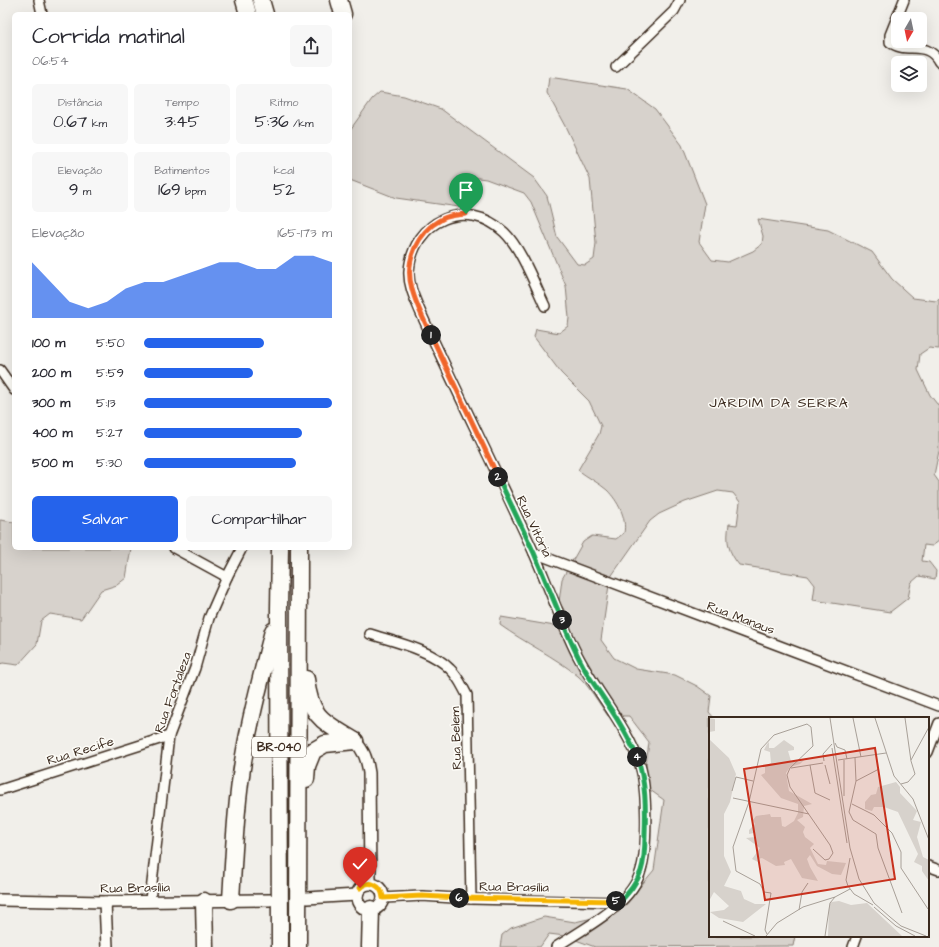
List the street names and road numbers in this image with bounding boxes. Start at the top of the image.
street label: Rua Vitória [512,493,556,561]
street label: Rua Manaus [704,597,778,639]
street label: Rua Fortaleza [150,649,196,735]
street label: Rua Belem [446,705,466,770]
street label: Rua Recife [45,732,116,770]
road number: BR-040 [252,737,306,757]
street label: Rua Brasília [479,877,549,897]
street label: Rua Brasília [100,878,170,898]

